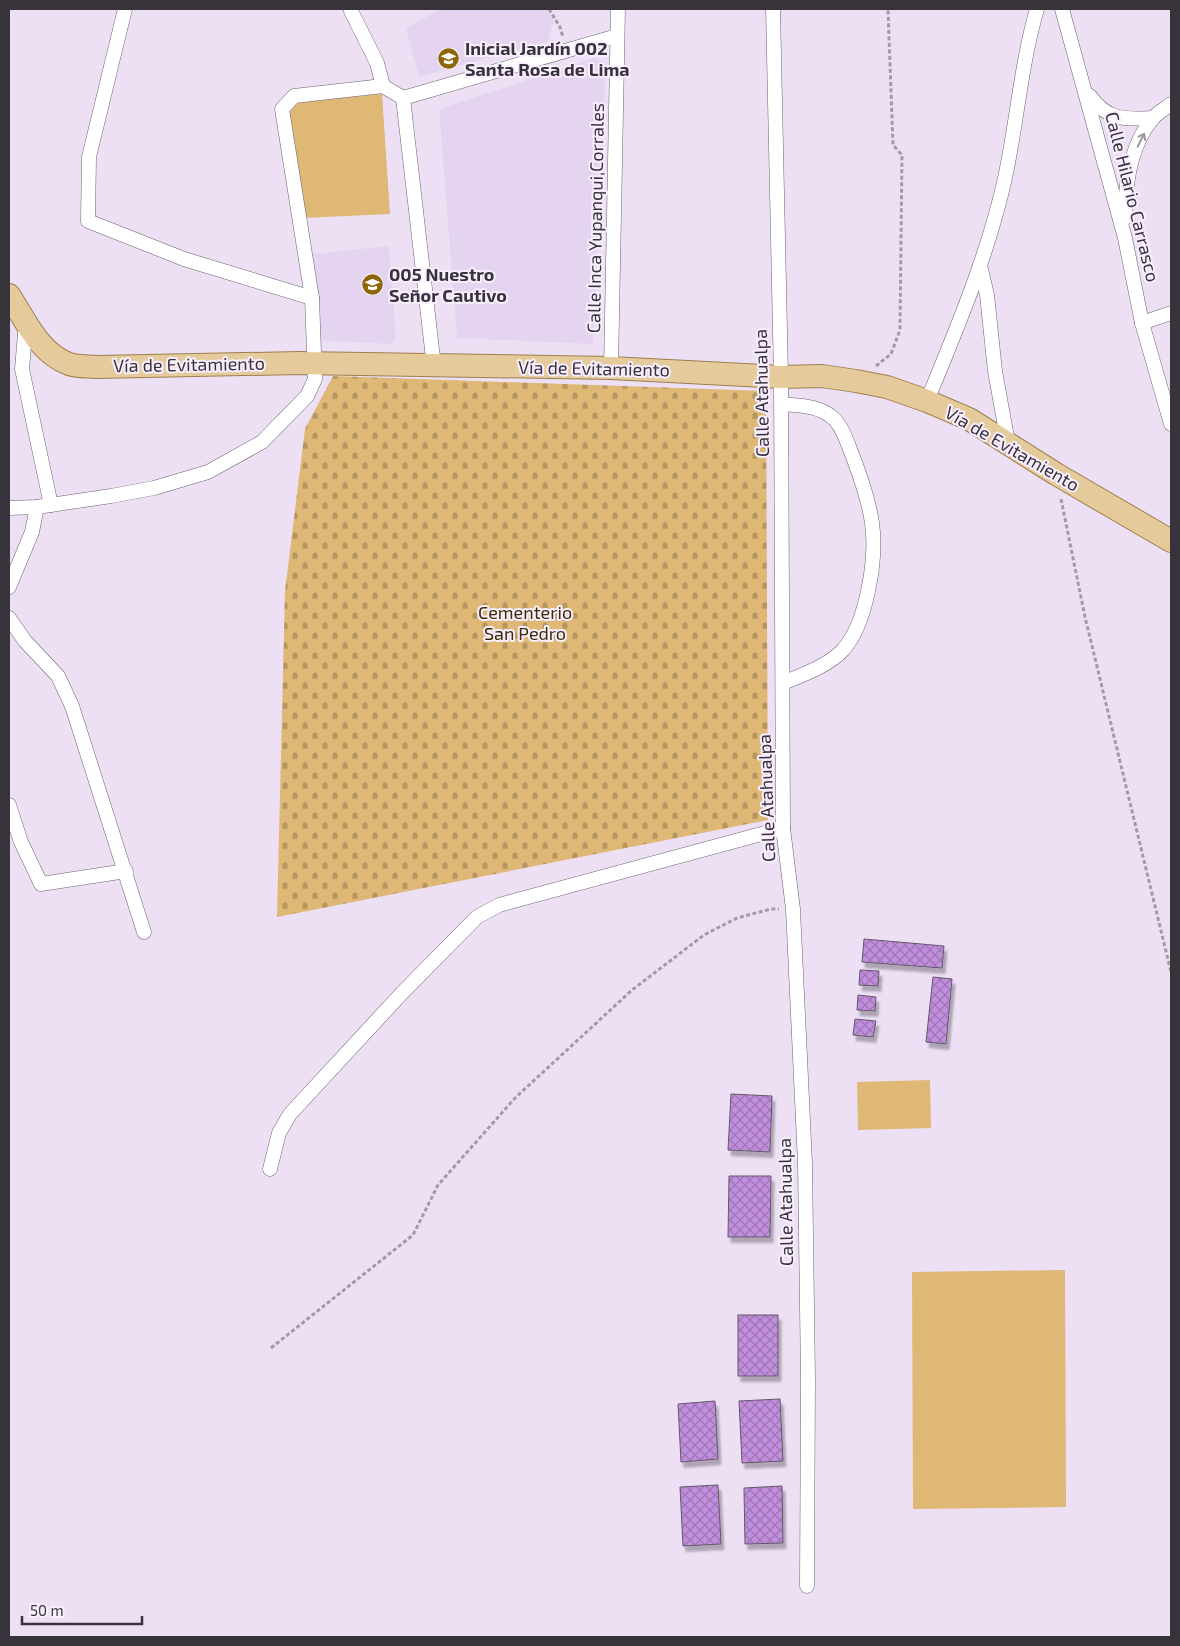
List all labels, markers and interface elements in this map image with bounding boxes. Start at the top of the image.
place label: Inicial Jardín 002 Santa Rosa de Lima [465,37,630,80]
school or university icon: Inicial Jardín 002 Santa Rosa de Lima [437,47,461,71]
street label: Calle Inca Yupanqui,Corrales [582,103,608,333]
street label: Calle Hilario Carrasco [1101,109,1165,284]
one-way arrow [1136,132,1146,147]
place label: 005 Nuestro Señor Cautivo [389,263,507,306]
school or university icon: 005 Nuestro Señor Cautivo [361,273,385,297]
street label: Calle Atahualpa [749,329,773,457]
street label: Vía de Evitamiento [113,352,265,376]
street label: Vía de Evitamiento [518,356,670,380]
street label: Vía de Evitamiento [941,401,1084,496]
park label: Cementerio San Pedro [478,601,572,644]
street label: Calle Atahualpa [753,734,779,862]
street label: Calle Atahualpa [773,1138,797,1266]
scale bar [22,1594,142,1626]
text: 50 m [30,1601,64,1619]

